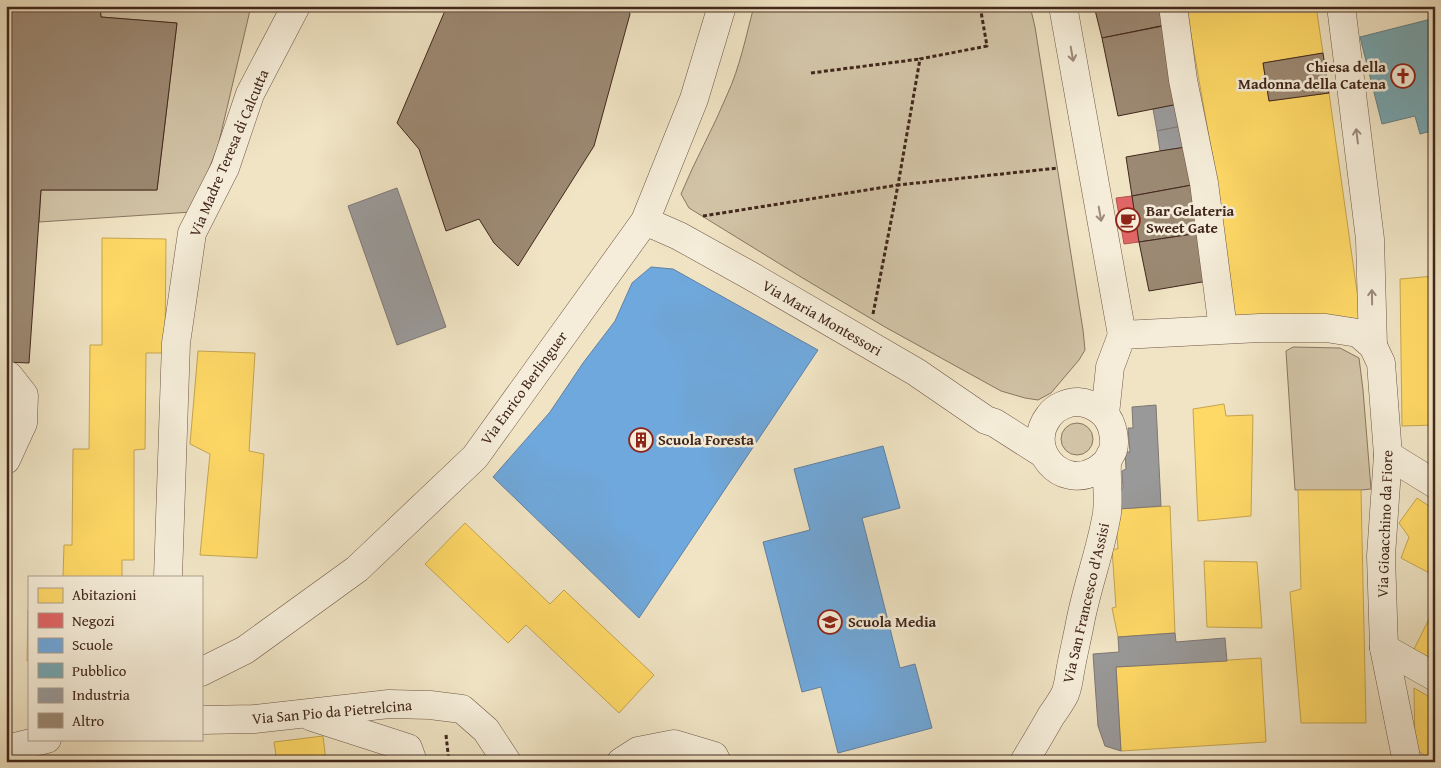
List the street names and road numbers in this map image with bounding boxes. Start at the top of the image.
street label: Via Madre Teresa di Calcutta [184,66,273,240]
street label: Via Maria Montessori [758,275,886,360]
street label: Via Enrico Berlinguer [475,327,572,449]
street label: Via Gioacchino da Fiore [1371,450,1398,598]
street label: Via San Francesco d'Assisi [1057,521,1114,685]
street label: Via San Pio da Pietrelcina [251,694,413,729]

